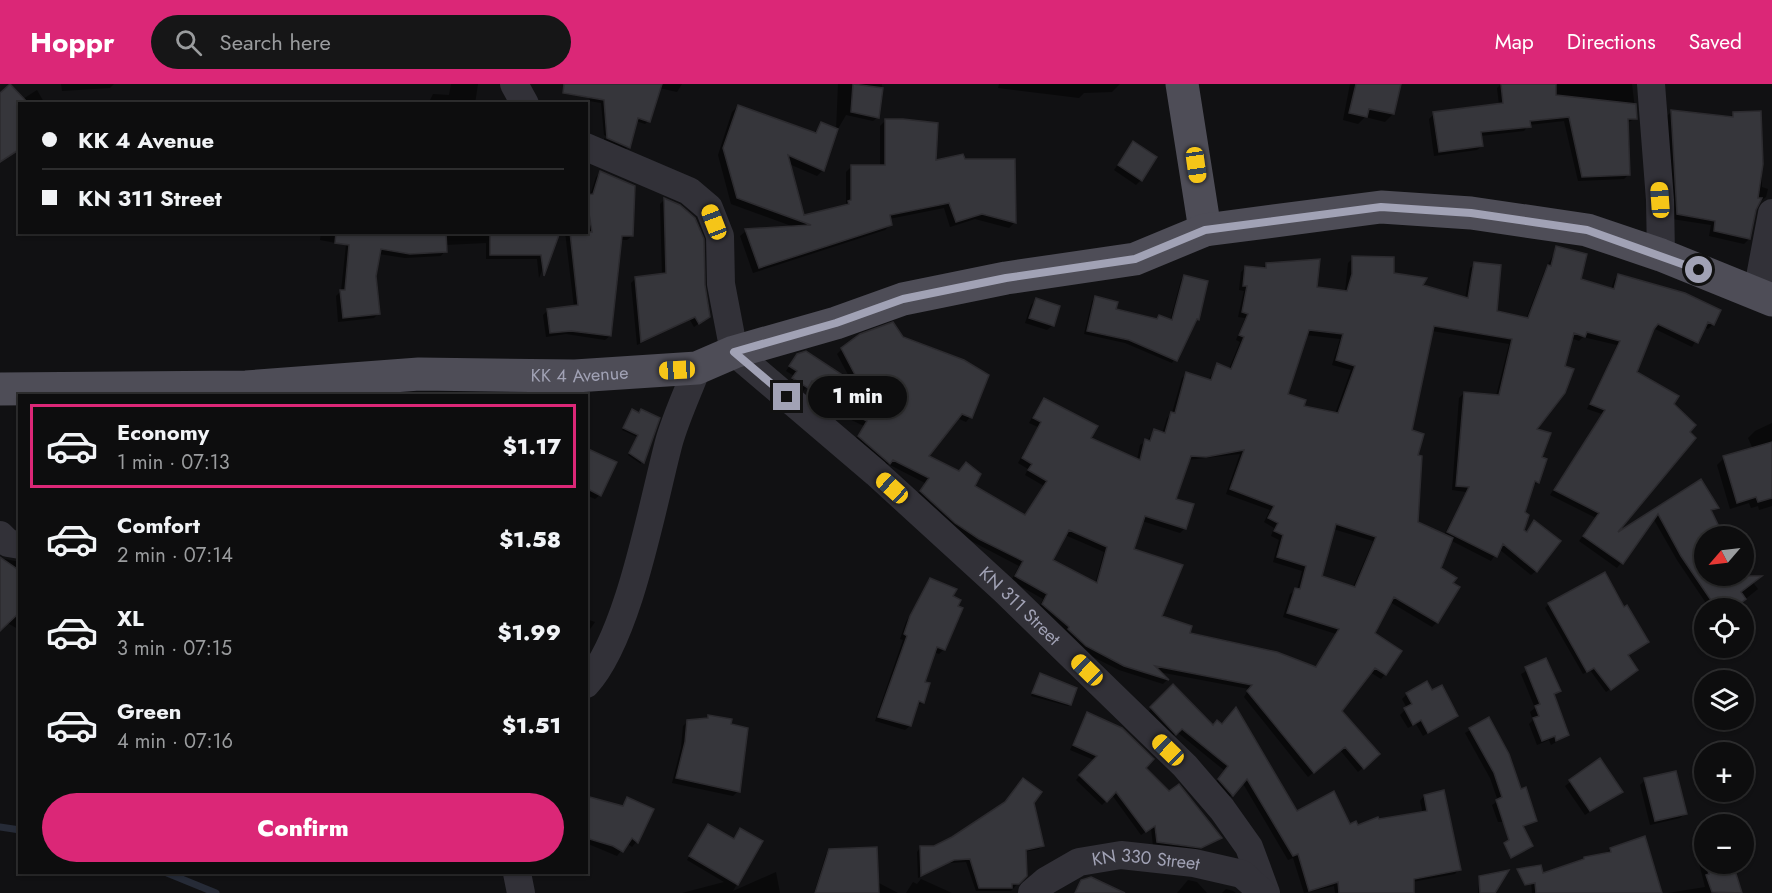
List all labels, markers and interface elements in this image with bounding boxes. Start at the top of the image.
search box [151,15,571,69]
text: Hoppr [30,22,115,63]
icon: search [172,26,205,59]
text: Search here [220,26,331,58]
text: Map [1495,27,1534,57]
text: Directions [1567,27,1656,57]
text: Saved [1689,27,1742,57]
text: KK 4 Avenue [78,124,214,156]
car [1185,146,1207,184]
car [1650,181,1670,219]
text: KN 311 Street [78,182,222,214]
car [699,202,729,242]
route start [1685,256,1712,283]
street label: KK 4 Avenue [530,360,629,389]
car [659,360,695,380]
callout: 1 min [808,376,907,418]
text: 1 min [832,382,883,411]
route end [773,383,800,410]
text: Economy [117,416,209,448]
icon: car [45,419,99,473]
text: $1.17 [503,430,561,462]
text: 1 min · 07:13 [117,448,230,477]
car [873,469,911,507]
text: Comfort [117,509,200,541]
icon: car [45,512,99,566]
text: $1.58 [499,523,561,555]
north arrow [1694,526,1754,586]
map controls [1694,526,1754,874]
text: 2 min · 07:14 [117,541,233,570]
street label: KN 311 Street [973,561,1067,652]
button: locate [1694,598,1754,658]
text: XL [117,602,144,634]
icon: car [45,605,99,659]
text: $1.99 [498,616,561,648]
text: 3 min · 07:15 [117,634,232,663]
car [1068,651,1106,689]
button: layers [1694,670,1754,730]
text: Green [117,695,181,727]
icon: car [45,698,99,752]
text: $1.51 [502,709,561,741]
text: 4 min · 07:16 [117,727,233,756]
car [1149,731,1187,769]
button: + [1694,742,1754,802]
button: Confirm [42,793,564,862]
button: − [1694,814,1754,874]
street label: KN 330 Street [1090,842,1203,877]

